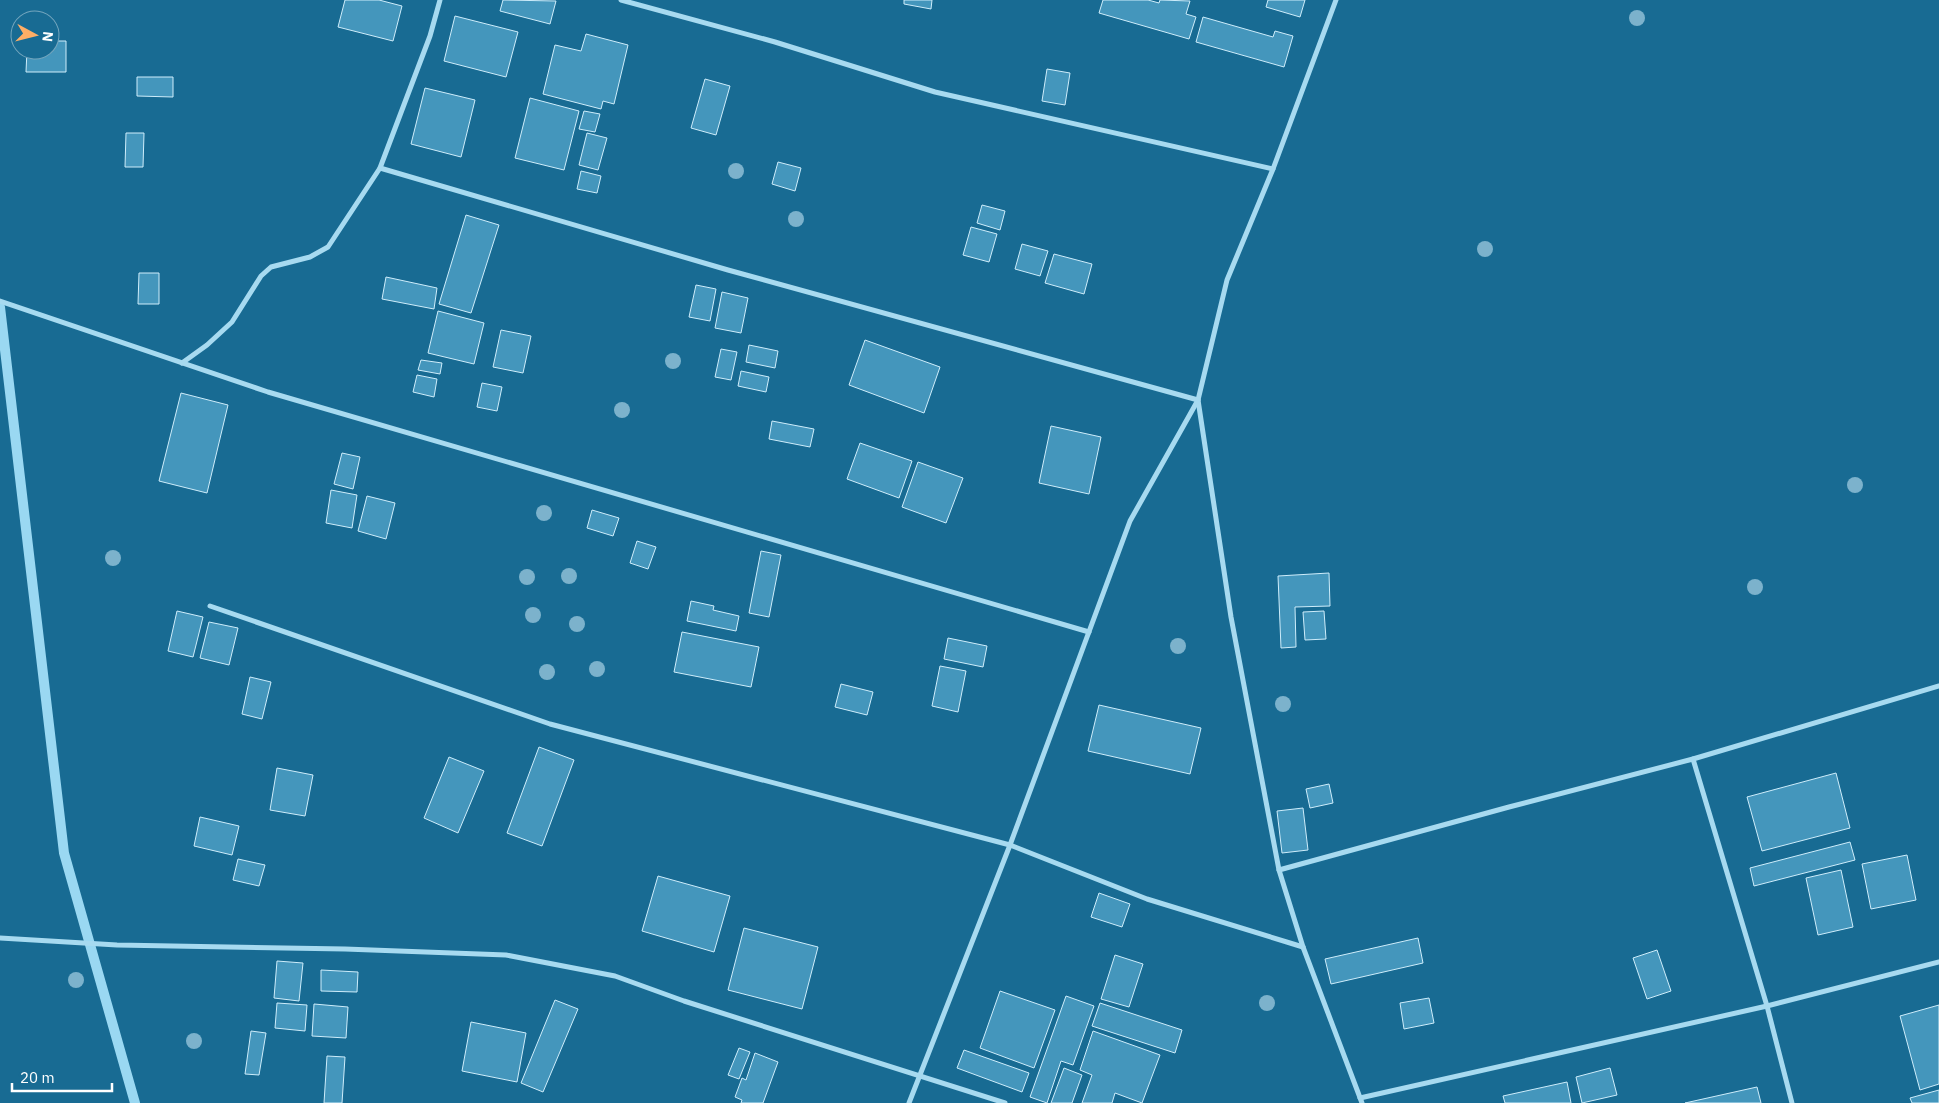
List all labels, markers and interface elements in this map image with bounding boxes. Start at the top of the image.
north arrow [10,10,60,60]
text: N [38,30,57,43]
scale bar [12,1060,112,1092]
text: 20 m [20,1068,55,1087]

